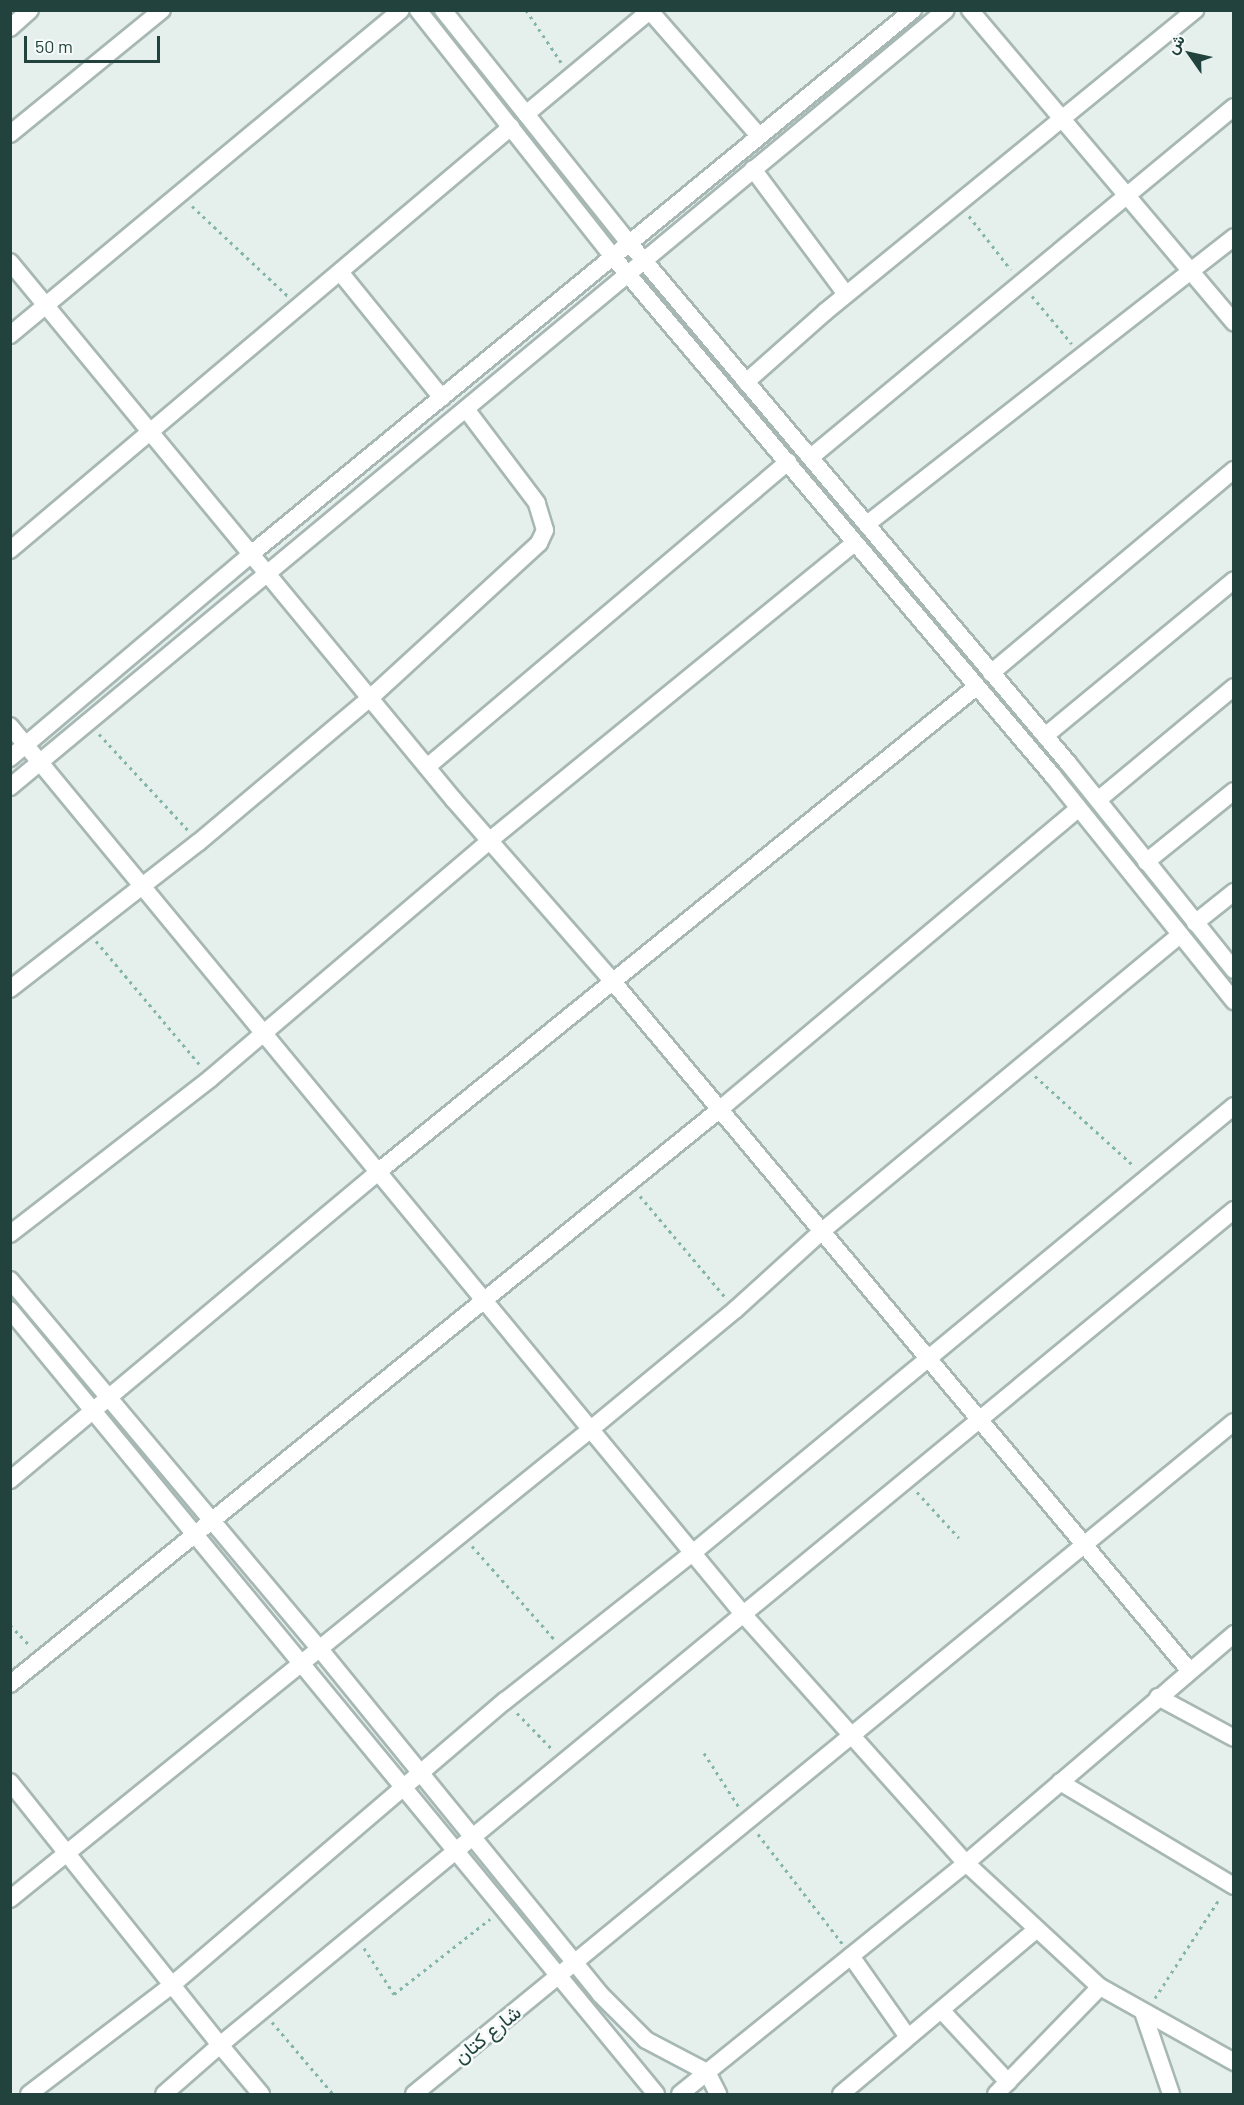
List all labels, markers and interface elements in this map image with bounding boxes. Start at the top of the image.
scale bar [27,24,164,62]
north arrow [1160,24,1220,84]
text: ش [1161,30,1188,57]
text: 50 m [35,35,73,57]
street label: شارع كتان [449,2000,525,2068]

